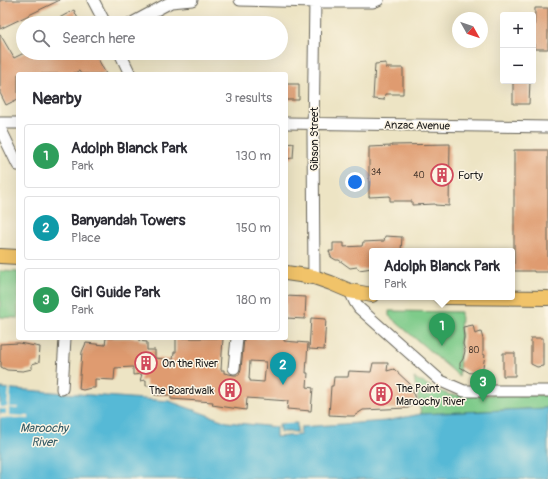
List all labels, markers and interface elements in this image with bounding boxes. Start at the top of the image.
north arrow [452,12,488,48]
map controls [500,12,536,84]
button: + [500,12,536,48]
search box [16,16,288,60]
icon: search [30,27,52,49]
text: Search here [62,29,135,48]
button: − [500,48,536,84]
text: Nearby [32,88,81,109]
text: 3 results [225,90,272,106]
street label: Gibson Street [308,107,321,171]
street label: Anzac Avenue [384,118,451,133]
text: Adolph Blanck Park [71,139,187,158]
text: 1 [43,148,49,164]
text: 130 m [235,148,271,164]
text: Park [71,158,94,174]
building icon: Forty [429,162,455,188]
house number: 34 [371,167,382,178]
place label: Forty [458,169,483,182]
house number: 40 [413,170,425,181]
your location [345,172,365,192]
text: Banyandah Towers [71,211,185,230]
text: 2 [42,220,50,236]
text: 150 m [236,220,271,236]
text: Place [71,230,100,246]
popup [369,248,515,300]
text: Adolph Blanck Park [384,257,500,276]
text: Park [384,276,407,292]
text: Girl Guide Park [71,283,160,302]
text: 3 [42,292,50,308]
text: 180 m [236,292,271,308]
text: Park [71,302,94,318]
pin: 1 [429,313,455,346]
house number: 80 [469,345,479,356]
building icon: On the River [133,350,159,376]
pin: 2 [270,352,296,385]
place label: On the River [162,357,218,370]
pin: 3 [470,369,496,402]
building icon: The Boardwalk [217,377,243,403]
building icon: The Point Maroochy River [368,381,394,407]
place label: The Point Maroochy River [396,382,465,408]
place label: The Boardwalk [149,384,214,397]
water label: Maroochy River [20,421,70,450]

